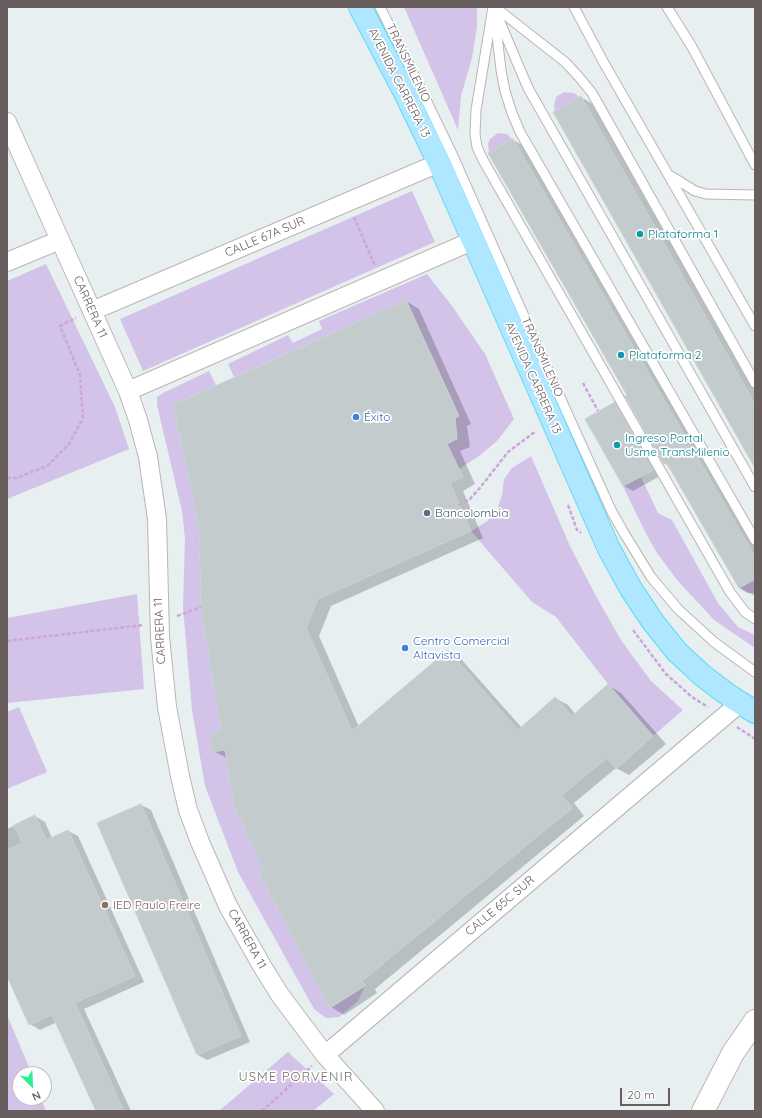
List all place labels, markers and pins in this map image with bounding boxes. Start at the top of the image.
place label: Plataforma 1 [648,227,718,241]
marker: Plataforma 1 [635,229,645,239]
place label: Plataforma 2 [629,348,701,362]
marker: Plataforma 2 [616,350,626,360]
place label: Éxito [364,410,390,424]
marker: Éxito [351,412,361,422]
place label: Ingreso Portal Usme TransMilenio [625,431,730,459]
marker: Ingreso Portal Usme TransMilenio [612,440,622,450]
place label: Bancolombia [435,506,508,520]
marker: Bancolombia [422,508,432,518]
place label: Centro Comercial Altavista [413,634,509,662]
marker: Centro Comercial Altavista [400,643,410,653]
place label: IED Paulo Freire [113,898,200,912]
marker: IED Paulo Freire [100,900,110,910]

